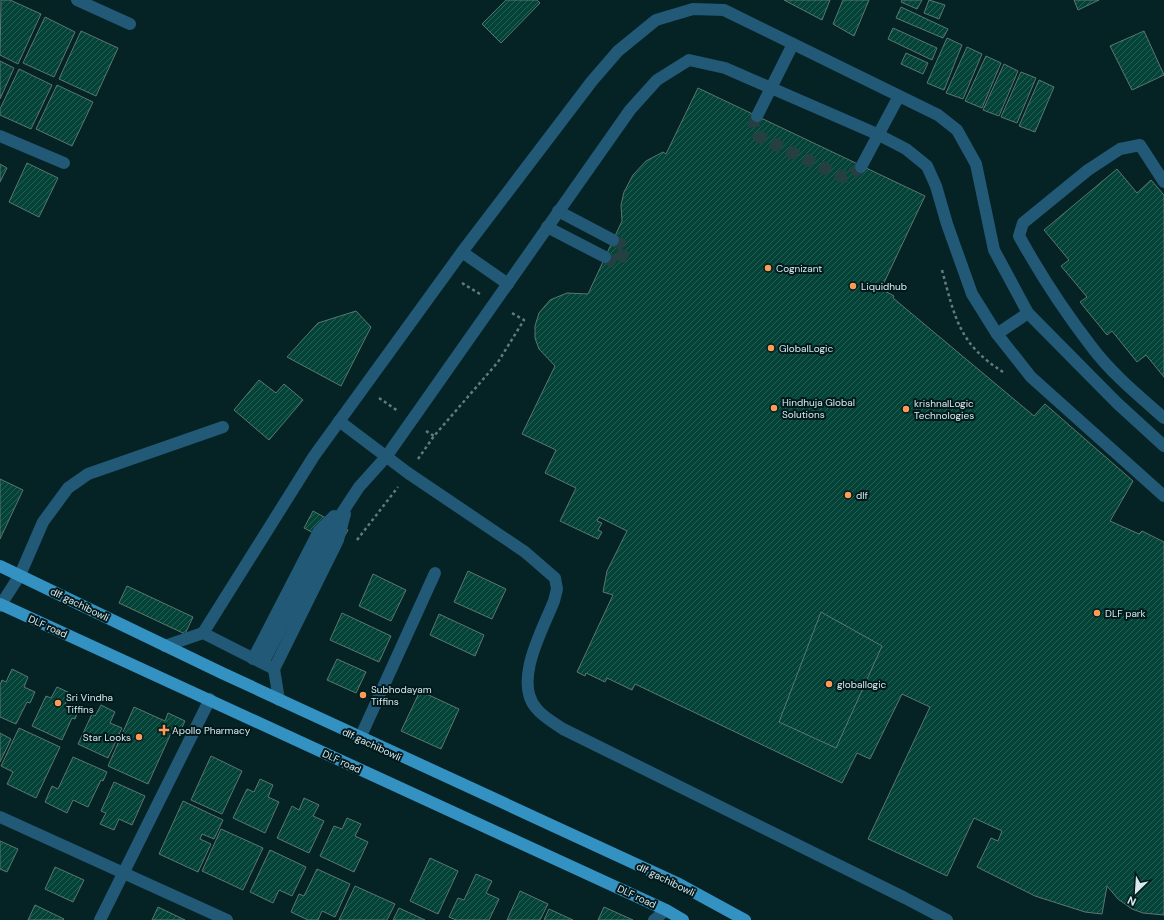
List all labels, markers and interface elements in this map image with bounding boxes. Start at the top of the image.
place label: Cognizant [776,262,822,275]
marker: Cognizant [763,263,773,273]
place label: Liquidhub [861,280,907,293]
marker: Liquidhub [848,281,858,291]
place label: GlobalLogic [779,342,833,355]
marker: GlobalLogic [766,343,776,353]
place label: Hindhuja Global Solutions [782,396,855,421]
place label: krishnalLogic Technologies [914,397,974,422]
marker: Hindhuja Global Solutions [769,403,779,413]
marker: krishnalLogic Technologies [901,404,911,414]
place label: dlf [856,489,869,502]
marker: dlf [843,490,853,500]
street label: dlf gachibowli [48,585,111,624]
place label: DLF park [1105,607,1146,620]
marker: DLF park [1092,608,1102,618]
street label: DLF road [26,612,69,641]
place label: globallogic [837,678,887,691]
marker: globallogic [824,679,834,689]
place label: Subhodayam Tiffins [371,683,432,708]
marker: Subhodayam Tiffins [358,690,368,700]
place label: Sri Vindha Tiffins [66,691,113,716]
marker: Sri Vindha Tiffins [53,698,63,708]
place label: Apollo Pharmacy [172,724,251,737]
marker: Apollo Pharmacy [159,725,169,735]
street label: dlf gachibowli [340,725,403,764]
place label: Star Looks [83,731,131,744]
marker: Star Looks [134,732,144,742]
street label: DLF road [320,747,363,776]
street label: dlf gachibowli [634,860,697,899]
north arrow [1116,872,1156,912]
street label: DLF road [615,882,658,911]
text: N [1125,893,1138,909]

